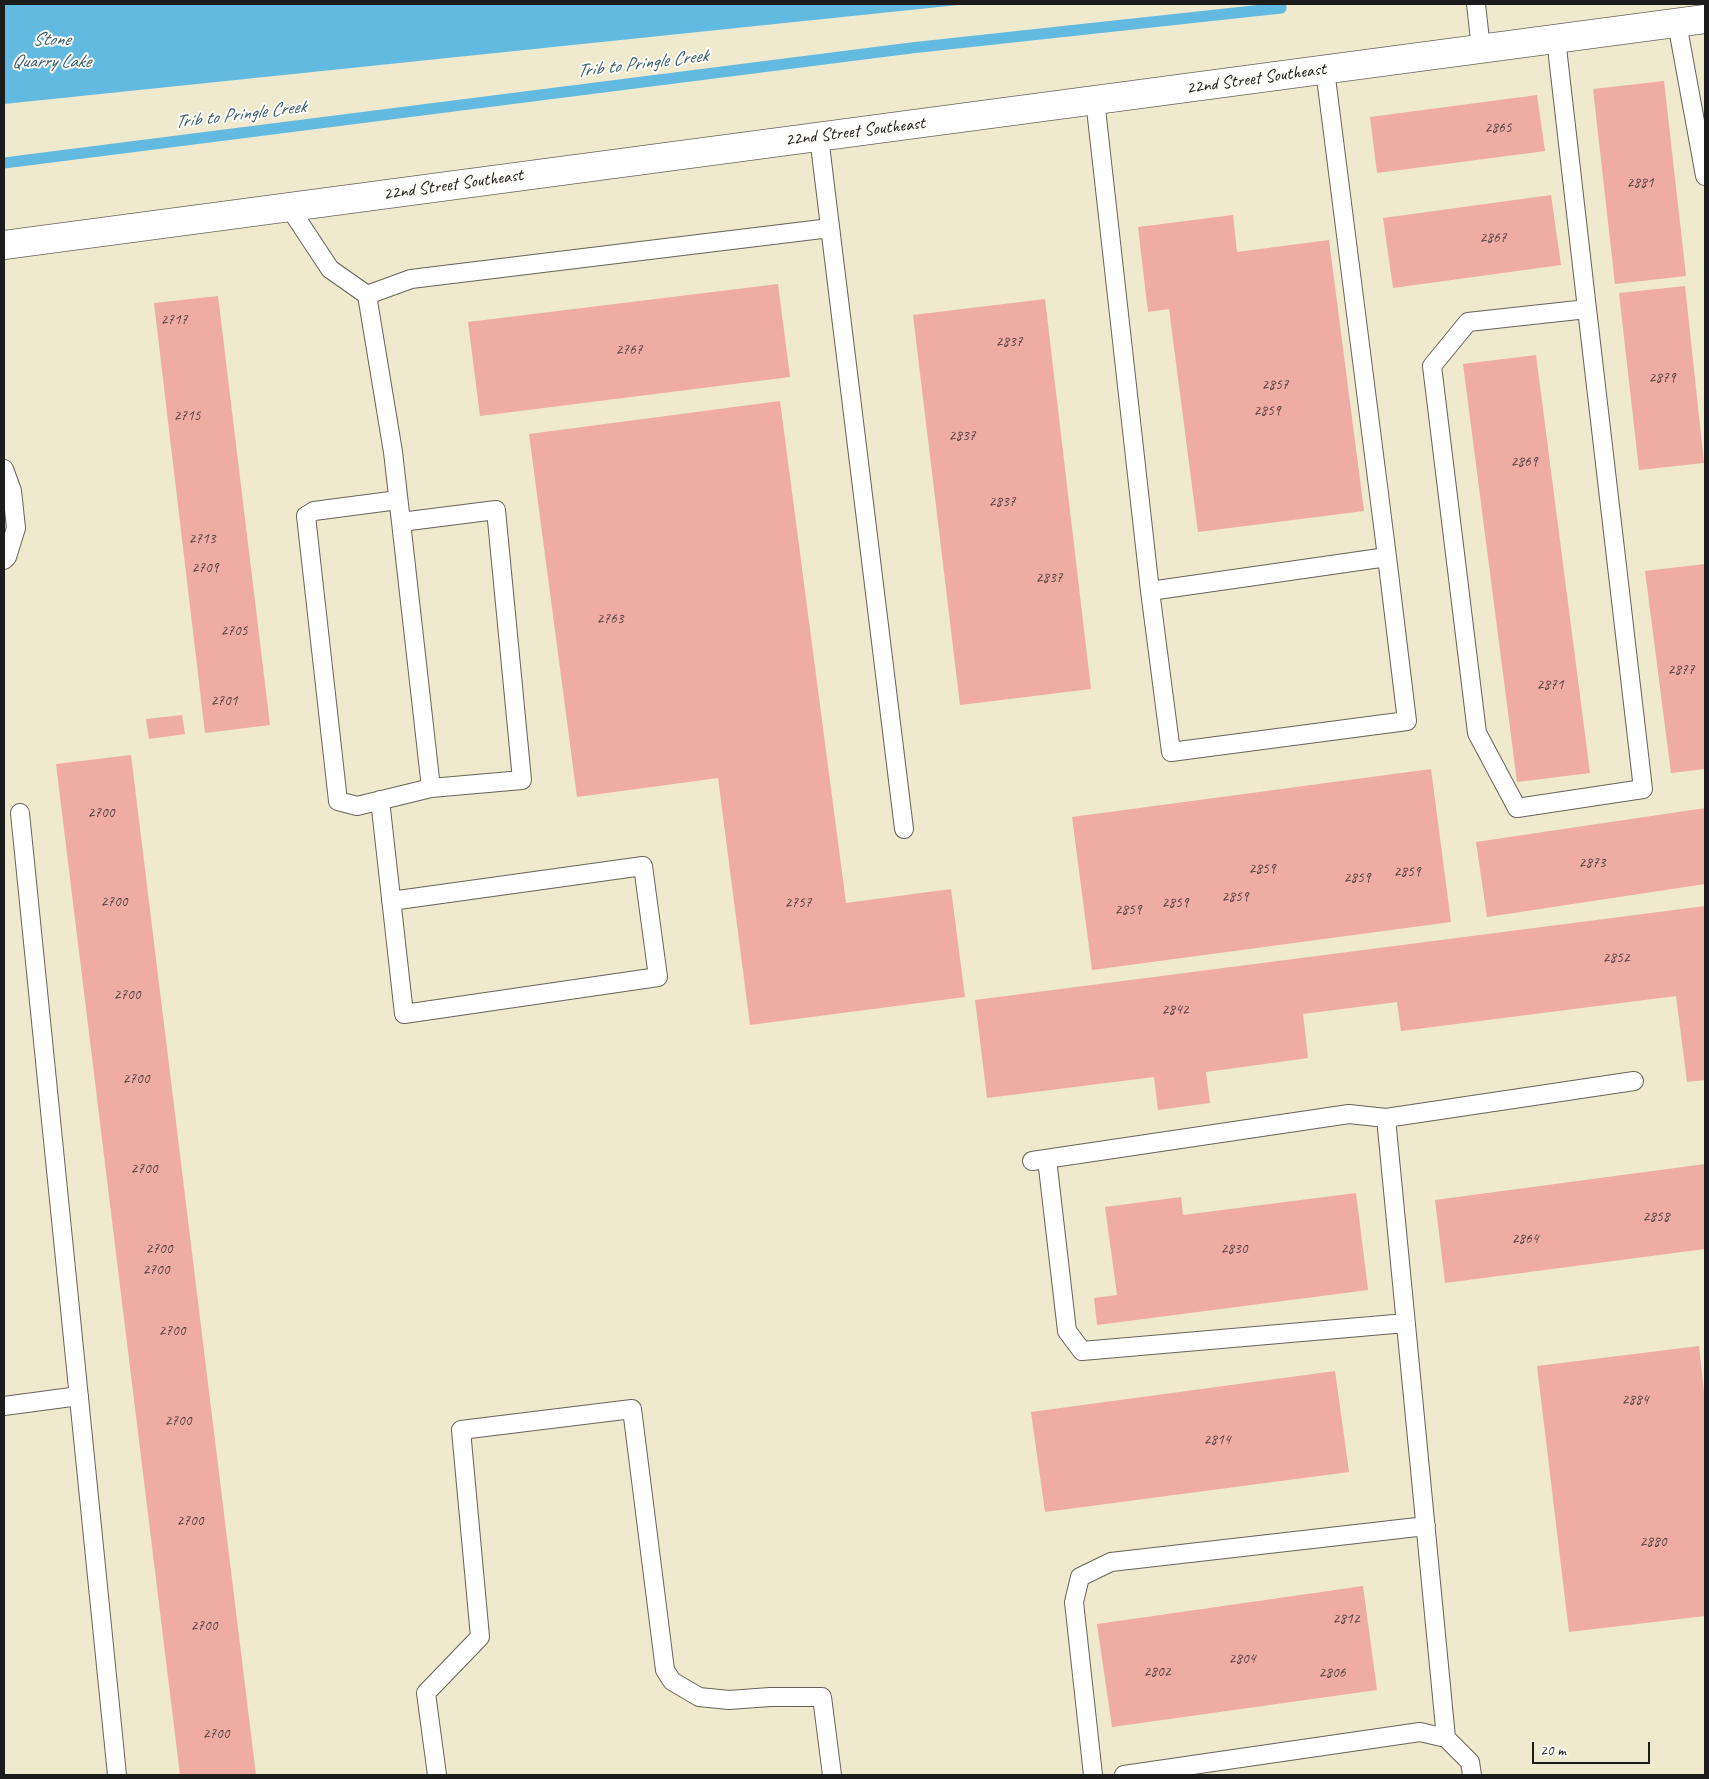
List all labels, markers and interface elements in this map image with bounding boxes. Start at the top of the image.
water label: Stone Quarry Lake [12,29,90,73]
water label: Trib to Pringle Creek [575,45,709,83]
street label: 22nd Street Southeast [1185,59,1327,99]
water label: Trib to Pringle Creek [173,96,307,134]
street label: 22nd Street Southeast [784,113,926,151]
house number: 2865 [1485,119,1511,137]
street label: 22nd Street Southeast [382,165,524,205]
house number: 2881 [1627,174,1653,192]
house number: 2867 [1480,229,1506,247]
house number: 2717 [161,311,187,329]
house number: 2837 [996,333,1022,351]
house number: 2767 [616,341,642,359]
house number: 2879 [1649,369,1675,387]
house number: 2857 [1262,376,1288,394]
house number: 2859 [1254,402,1280,420]
house number: 2715 [174,407,200,425]
house number: 2837 [949,427,975,445]
house number: 2869 [1511,453,1537,471]
house number: 2837 [989,493,1015,511]
house number: 2713 [189,530,215,548]
house number: 2709 [192,559,218,577]
house number: 2837 [1036,569,1062,587]
house number: 2763 [597,610,623,628]
house number: 2705 [221,622,247,640]
house number: 2877 [1668,661,1694,679]
house number: 2871 [1537,676,1563,694]
house number: 2701 [211,692,237,710]
house number: 2700 [88,804,114,822]
house number: 2873 [1579,854,1605,872]
house number: 2859 [1249,860,1275,878]
house number: 2859 [1394,863,1420,881]
house number: 2859 [1344,869,1370,887]
house number: 2859 [1222,888,1248,906]
house number: 2700 [101,893,127,911]
house number: 2757 [785,894,811,912]
house number: 2859 [1162,894,1188,912]
house number: 2859 [1115,901,1141,919]
house number: 2852 [1603,949,1629,967]
house number: 2700 [114,986,140,1004]
house number: 2842 [1162,1001,1188,1019]
house number: 2700 [123,1070,149,1088]
house number: 2700 [131,1160,157,1178]
house number: 2858 [1643,1208,1669,1226]
house number: 2864 [1512,1230,1538,1248]
house number: 2700 [146,1240,172,1258]
house number: 2830 [1221,1240,1247,1258]
house number: 2700 [143,1261,169,1279]
house number: 2700 [159,1322,185,1340]
house number: 2884 [1622,1391,1648,1409]
house number: 2700 [165,1412,191,1430]
house number: 2814 [1204,1431,1230,1449]
house number: 2700 [177,1512,203,1530]
house number: 2880 [1640,1533,1666,1551]
house number: 2812 [1333,1610,1359,1628]
house number: 2700 [191,1617,217,1635]
house number: 2804 [1229,1650,1255,1668]
house number: 2802 [1144,1663,1170,1681]
house number: 2806 [1319,1664,1345,1682]
house number: 2700 [203,1725,229,1743]
scale bar [1534,1732,1652,1764]
text: 20 m [1540,1741,1566,1760]

